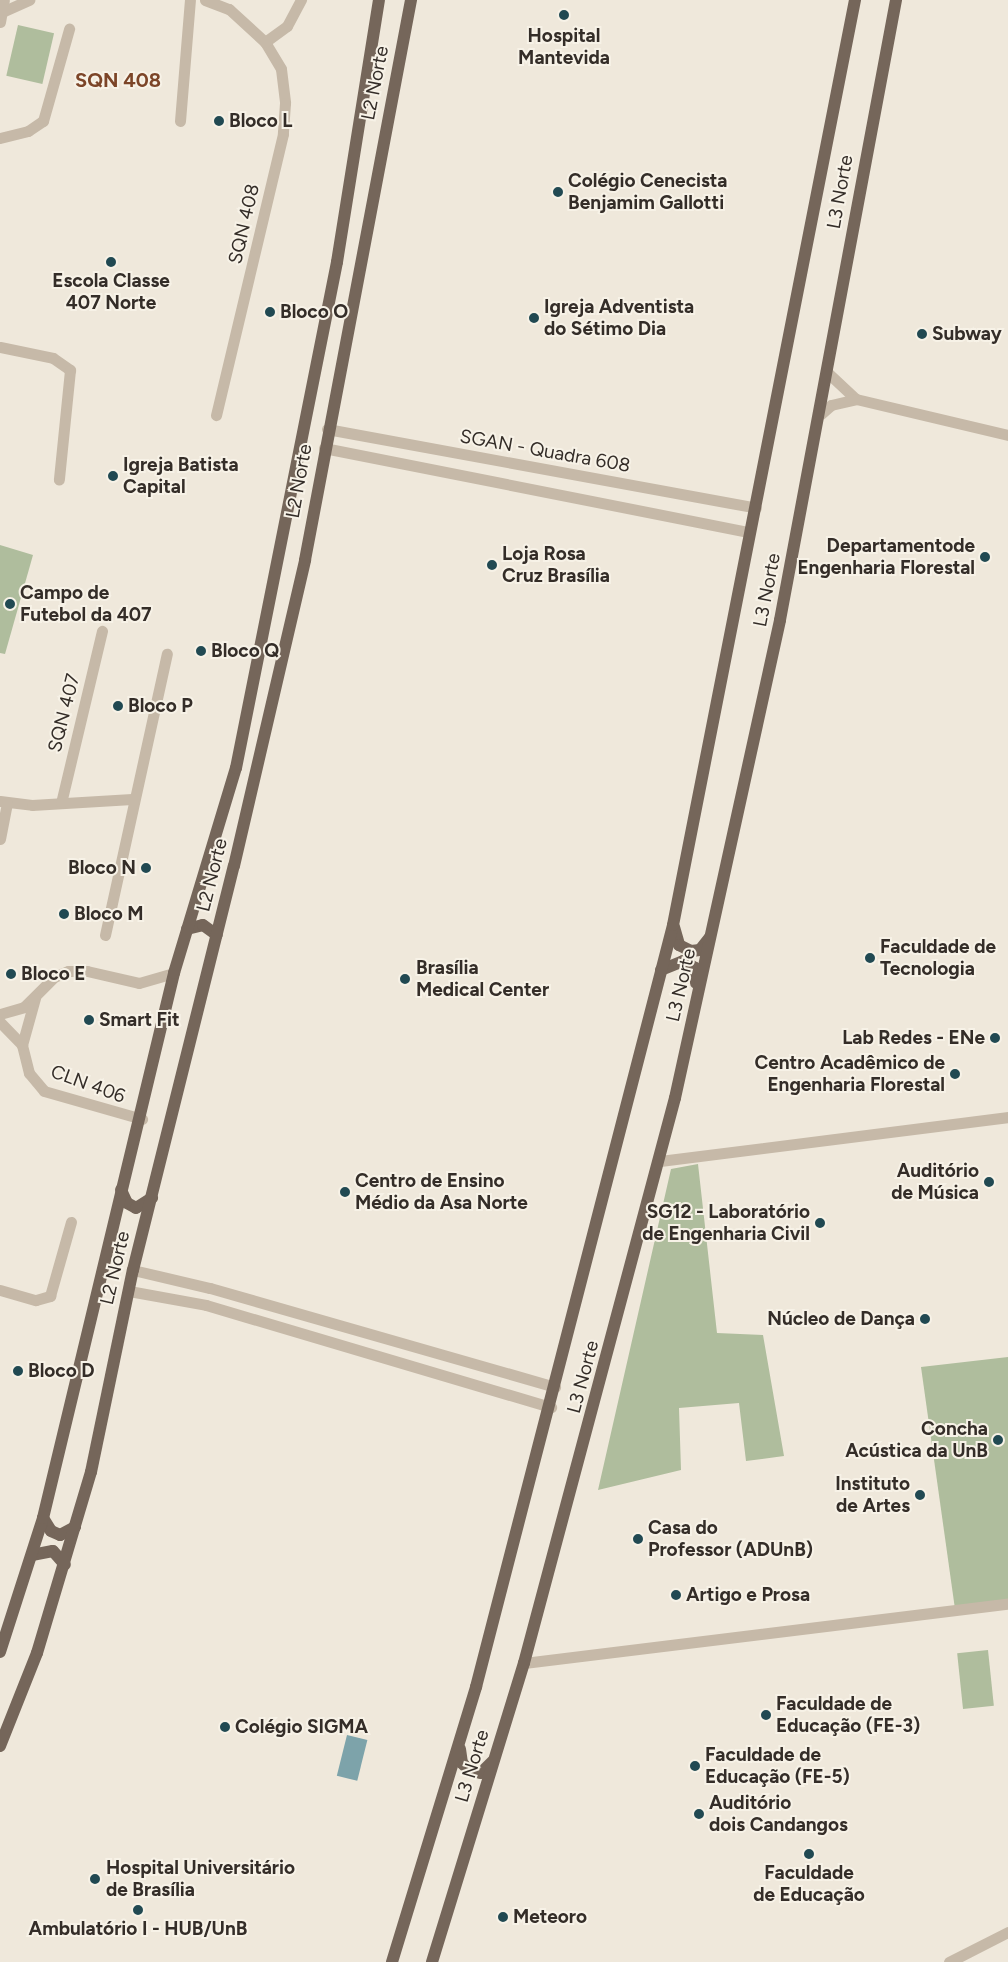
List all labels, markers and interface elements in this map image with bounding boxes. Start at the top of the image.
marker: Hospital Mantevida [557,8,571,22]
place label: Hospital Mantevida [518,25,610,69]
street label: L2 Norte [357,44,393,122]
district label: SQN 408 [75,68,161,92]
place label: Bloco L [229,110,292,132]
marker: Bloco L [213,115,225,127]
street label: L3 Norte [822,153,858,231]
place label: Colégio Cenecista Benjamim Gallotti [568,170,727,214]
street label: SQN 408 [224,182,264,266]
marker: Colégio Cenecista Benjamim Gallotti [552,186,564,198]
marker: Escola Classe 407 Norte [105,256,117,268]
place label: Escola Classe 407 Norte [52,270,170,314]
place label: Igreja Adventista do Sétimo Dia [544,296,694,340]
place label: Bloco O [280,301,348,323]
marker: Bloco O [264,306,276,318]
marker: Igreja Adventista do Sétimo Dia [528,312,540,324]
place label: Subway [932,323,1002,345]
marker: Subway [916,328,928,340]
street label: SGAN - Quadra 608 [458,425,632,477]
street label: L2 Norte [281,442,317,520]
place label: Igreja Batista Capital [123,454,239,498]
marker: Igreja Batista Capital [107,470,119,482]
place label: Departamentode Engenharia Florestal [797,535,975,579]
place label: Loja Rosa Cruz Brasília [502,543,610,587]
street label: L3 Norte [749,551,785,629]
marker: Departamentode Engenharia Florestal [979,551,991,563]
marker: Loja Rosa Cruz Brasília [486,559,498,571]
place label: Campo de Futebol da 407 [20,582,152,626]
marker: Campo de Futebol da 407 [4,598,16,610]
place label: Bloco Q [211,640,279,662]
marker: Bloco Q [195,645,207,657]
street label: SQN 407 [43,671,85,755]
place label: Bloco P [128,695,193,717]
marker: Bloco P [112,700,124,712]
street label: L2 Norte [192,836,232,914]
place label: Bloco N [68,857,136,879]
marker: Bloco N [140,862,152,874]
place label: Bloco M [74,903,144,925]
marker: Bloco M [58,908,70,920]
place label: Faculdade de Tecnologia [880,936,996,980]
street label: L3 Norte [662,946,700,1024]
marker: Faculdade de Tecnologia [864,952,876,964]
place label: Brasília Medical Center [416,957,549,1001]
place label: Bloco E [21,963,85,985]
marker: Bloco E [5,968,17,980]
marker: Brasília Medical Center [398,972,412,986]
place label: Smart Fit [99,1009,180,1031]
marker: Smart Fit [83,1014,95,1026]
place label: Lab Redes - ENe [842,1027,985,1049]
marker: Lab Redes - ENe [989,1032,1001,1044]
place label: Centro Acadêmico de Engenharia Florestal [754,1052,945,1096]
street label: CLN 406 [48,1060,128,1108]
marker: Centro Acadêmico de Engenharia Florestal [949,1068,961,1080]
place label: Auditório de Música [891,1160,979,1204]
place label: Centro de Ensino Médio da Asa Norte [355,1170,528,1214]
marker: Auditório de Música [983,1176,995,1188]
marker: Centro de Ensino Médio da Asa Norte [339,1186,351,1198]
place label: SG12 - Laboratório de Engenharia Civil [642,1201,810,1245]
marker: SG12 - Laboratório de Engenharia Civil [814,1217,826,1229]
street label: L2 Norte [95,1229,135,1307]
place label: Núcleo de Dança [767,1308,915,1330]
marker: Núcleo de Dança [919,1313,931,1325]
street label: L3 Norte [562,1338,604,1416]
place label: Bloco D [28,1360,95,1382]
marker: Bloco D [12,1365,24,1377]
place label: Concha Acústica da UnB [845,1418,988,1462]
marker: Concha Acústica da UnB [992,1434,1004,1446]
place label: Instituto de Artes [835,1473,910,1517]
marker: Instituto de Artes [914,1489,926,1501]
place label: Casa do Professor (ADUnB) [648,1517,813,1561]
marker: Casa do Professor (ADUnB) [632,1533,644,1545]
place label: Artigo e Prosa [686,1584,810,1606]
marker: Artigo e Prosa [670,1589,682,1601]
place label: Faculdade de Educação (FE-3) [776,1693,920,1737]
marker: Faculdade de Educação (FE-3) [760,1709,772,1721]
place label: Colégio SIGMA [235,1716,368,1738]
marker: Colégio SIGMA [219,1721,231,1733]
street label: L3 Norte [450,1727,494,1805]
place label: Faculdade de Educação (FE-5) [705,1744,850,1788]
marker: Faculdade de Educação (FE-5) [689,1760,701,1772]
place label: Auditório dois Candangos [709,1792,848,1836]
marker: Auditório dois Candangos [693,1808,705,1820]
marker: Faculdade de Educação [803,1848,815,1860]
place label: Hospital Universitário de Brasília [106,1857,295,1901]
place label: Faculdade de Educação [753,1862,865,1906]
marker: Hospital Universitário de Brasília [88,1872,102,1886]
marker: Ambulatório I - HUB/UnB [132,1904,144,1916]
place label: Meteoro [513,1906,587,1928]
marker: Meteoro [497,1911,509,1923]
place label: Ambulatório I - HUB/UnB [29,1918,247,1940]

